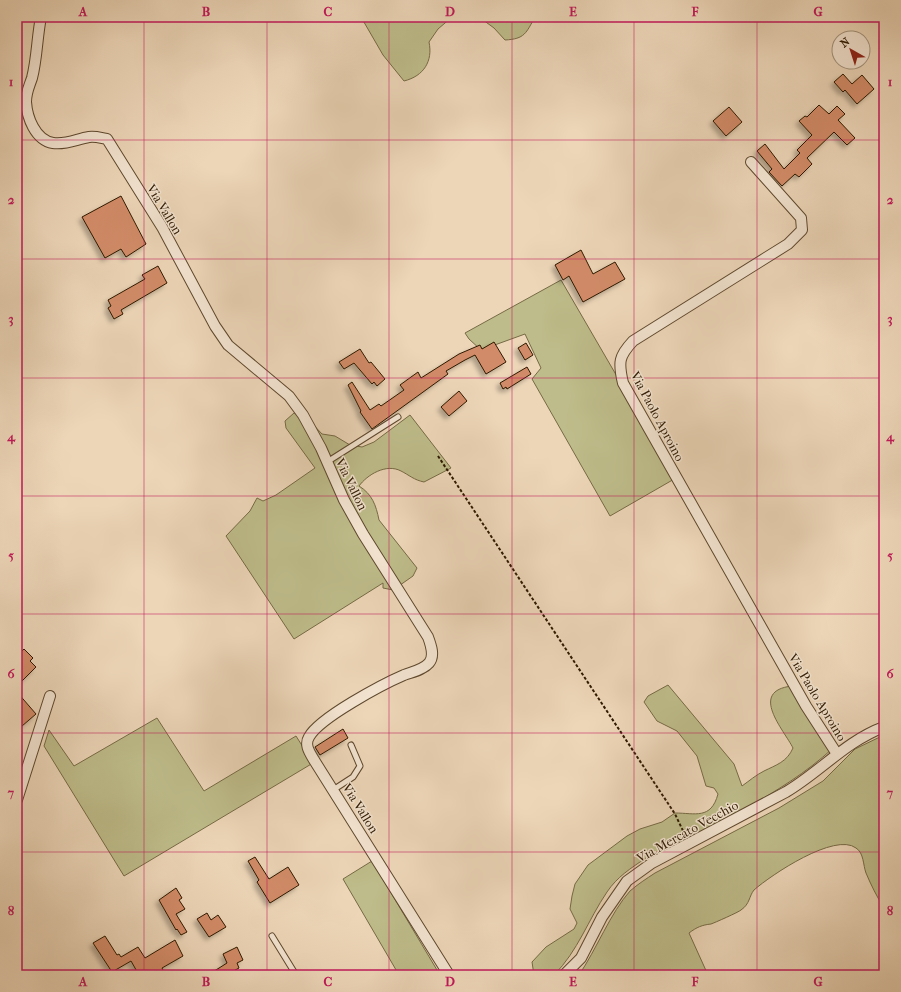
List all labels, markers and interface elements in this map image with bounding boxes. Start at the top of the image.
text: A [78,4,88,19]
text: B [202,4,211,19]
text: C [324,4,333,19]
text: D [445,4,455,19]
text: E [569,4,577,19]
text: F [691,4,699,19]
text: G [813,4,823,19]
north arrow [831,30,871,70]
text: N [838,35,853,50]
text: 1 [9,74,14,89]
text: 1 [888,74,893,89]
street label: Via Vallon [143,181,186,237]
text: 2 [8,192,15,207]
text: 2 [887,192,894,207]
text: 3 [8,311,14,327]
text: 3 [887,311,893,327]
street label: Via Paolo Aproino [627,368,688,464]
text: 4 [6,429,16,445]
text: 4 [885,429,895,445]
street label: Via Vallon [332,455,371,513]
text: 5 [8,548,14,563]
text: 5 [887,548,893,563]
street label: Via Paolo Aproino [785,650,850,744]
text: 6 [7,666,15,681]
text: 6 [886,666,894,681]
street label: Via Vallon [339,780,382,836]
text: 7 [7,785,15,800]
text: 7 [886,785,894,800]
street label: Via Mercato Vecchio [633,797,741,866]
text: 8 [8,903,15,918]
text: 8 [887,903,894,918]
text: A [78,974,88,989]
text: B [202,974,211,989]
text: C [324,974,333,989]
text: D [445,974,455,989]
text: E [569,974,577,989]
text: F [691,974,699,989]
text: G [813,974,823,989]

